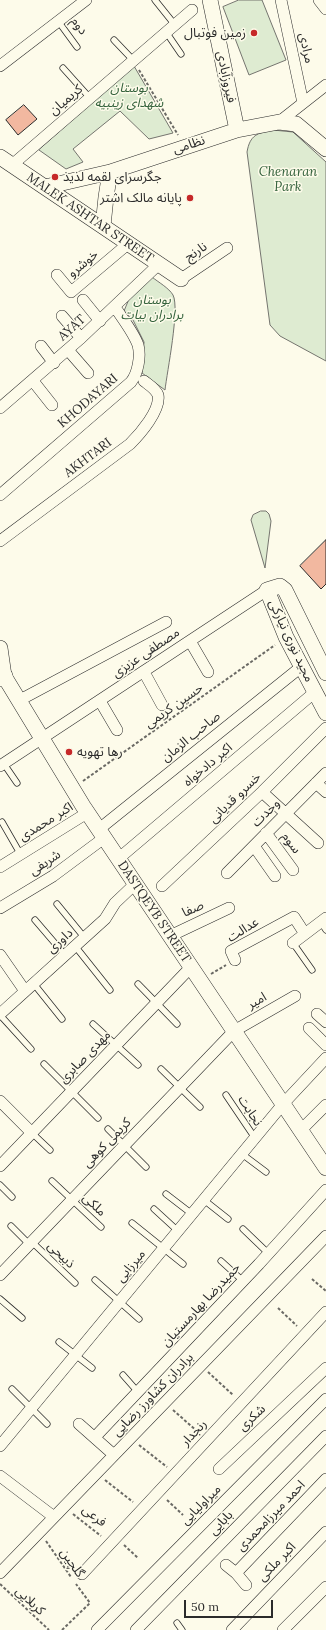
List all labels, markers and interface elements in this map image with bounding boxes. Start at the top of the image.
street label: دوم [67,14,91,38]
place label: زمین فوتبال [184,25,246,41]
marker: زمین فوتبال [249,28,259,38]
street label: مرادی [295,31,317,65]
street label: فیروزآبادی [213,50,239,104]
park label: بوستان شهدای زینبیه [95,80,163,111]
street label: کریمیان [46,81,86,119]
street label: نظامی [171,132,207,158]
park label: Chenaran Park [259,164,317,195]
place label: جگرسرای لقمه لذیذ [63,169,162,185]
street label: MALEK ASHTAR STREET [24,170,156,266]
marker: جگرسرای لقمه لذیذ [50,172,60,182]
place label: پایانه مالک اشتر [100,190,182,206]
marker: پایانه مالک اشتر [185,193,195,203]
street label: نارنج [182,239,210,265]
street label: خوشرو [65,247,101,281]
park label: بوستان برادران بیات [121,292,183,323]
street label: AYAT [55,312,89,344]
street label: KHODAYARI [55,371,121,431]
street label: AKHTARI [61,435,115,481]
street label: مجید نوری نیارکی [265,597,317,685]
street label: مصطفی عزیزی [109,625,183,681]
street label: حسین کریمی [142,680,206,732]
street label: صاحب الزمان [158,708,224,766]
street label: اکبر دادخواه [180,740,236,790]
place label: رها تهویه [77,744,123,760]
marker: رها تهویه [64,747,74,757]
street label: خسرو قدیانی [206,769,264,827]
street label: وحدت [249,796,283,830]
street label: اکبر محمدی [16,799,76,845]
street label: سوم [278,829,304,857]
street label: شریفی [26,847,64,879]
street label: DASTQEYB STREET [114,858,194,966]
street label: صفا [180,897,206,921]
street label: عدالت [224,914,262,946]
street label: داوری [44,925,76,957]
street label: امیر [244,989,270,1013]
street label: مهدی صابری [56,1027,114,1087]
street label: نجابت [234,1093,266,1129]
street label: کریمی کوهی [79,1115,135,1171]
street label: ملکی [79,1190,109,1220]
street label: ذبیحی [44,1238,78,1272]
street label: میرزایی [113,1247,149,1285]
street label: حمیدرضا بهارمستیان [158,1260,244,1350]
street label: برادران کشاورز رضایی [109,1350,197,1440]
street label: شکری [235,1401,269,1435]
street label: رنجدار [178,1416,210,1450]
street label: احمد میرزامحمدی [233,1477,309,1555]
street label: میراولیایی [177,1481,225,1529]
street label: فرعی [79,1502,109,1530]
street label: بابایی [206,1508,236,1538]
street label: اکبر ملکی [255,1539,299,1585]
street label: گلچین [56,1545,88,1581]
street label: کربلایی [12,1583,48,1619]
scale bar [186,1592,275,1618]
text: 50 m [191,1599,219,1614]

